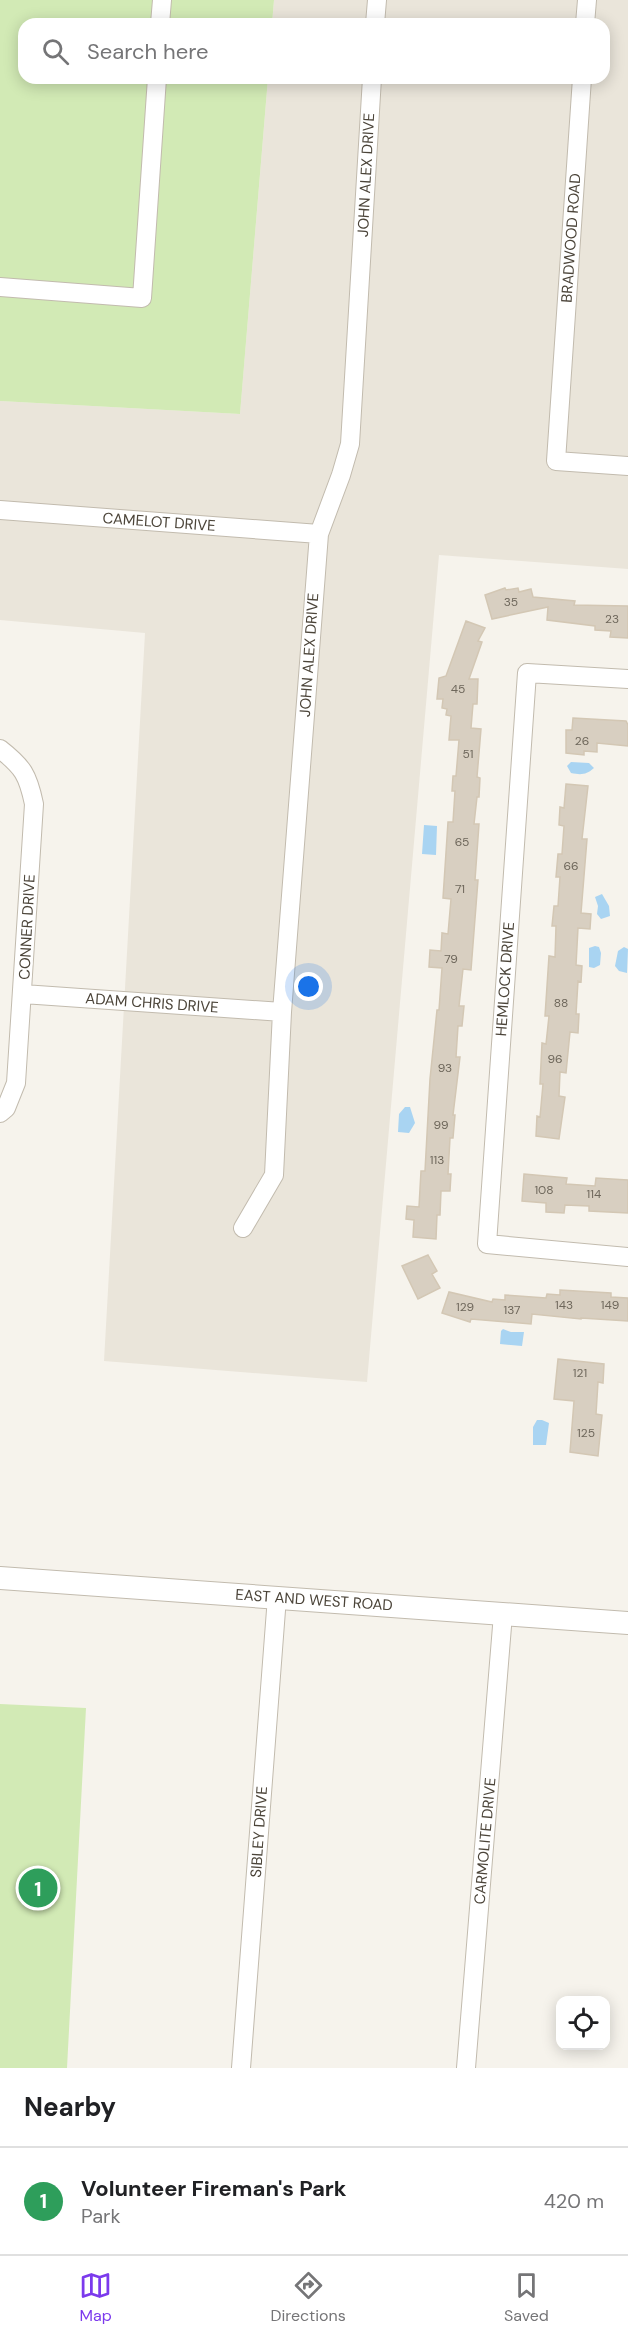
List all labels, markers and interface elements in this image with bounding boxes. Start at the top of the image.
search box [18,18,610,84]
icon: search [39,35,72,68]
text: Search here [87,37,208,66]
street label: JOHN ALEX DRIVE [353,112,379,238]
street label: BRADWOOD ROAD [557,173,585,303]
street label: CAMELOT DRIVE [102,508,216,536]
street label: JOHN ALEX DRIVE [295,592,323,718]
house number: 35 [504,594,518,610]
house number: 23 [605,611,619,627]
house number: 45 [451,681,465,697]
house number: 26 [575,733,589,749]
house number: 51 [462,746,474,762]
house number: 65 [455,834,469,850]
house number: 66 [563,858,579,874]
street label: CONNER DRIVE [14,874,40,980]
house number: 71 [455,881,465,897]
street label: HEMLOCK DRIVE [491,921,519,1037]
house number: 79 [444,951,458,967]
your location [294,972,323,1001]
street label: ADAM CHRIS DRIVE [85,988,219,1018]
house number: 88 [554,995,568,1011]
house number: 96 [547,1051,563,1067]
house number: 93 [438,1060,452,1076]
house number: 99 [433,1117,449,1133]
house number: 113 [430,1152,444,1168]
house number: 108 [534,1182,554,1198]
house number: 114 [587,1186,601,1202]
house number: 143 [555,1297,573,1313]
house number: 149 [601,1297,619,1313]
house number: 129 [456,1299,474,1315]
house number: 137 [503,1302,521,1318]
house number: 121 [573,1365,587,1381]
house number: 125 [577,1425,595,1441]
street label: EAST AND WEST ROAD [235,1585,393,1615]
street label: CARMOLITE DRIVE [469,1777,501,1905]
street label: SIBLEY DRIVE [246,1786,272,1878]
pin: 1 [18,1866,57,1910]
map controls [556,1996,610,2050]
button: locate [556,1996,610,2050]
text: Nearby [24,2090,116,2124]
text: Volunteer Fireman's Park [81,2174,347,2203]
text: 1 [40,2188,47,2214]
text: 420 m [544,2188,604,2214]
text: Park [81,2203,121,2229]
tab: Map [79,2269,112,2326]
tab: Directions [270,2269,346,2326]
tab: Saved [504,2269,549,2326]

